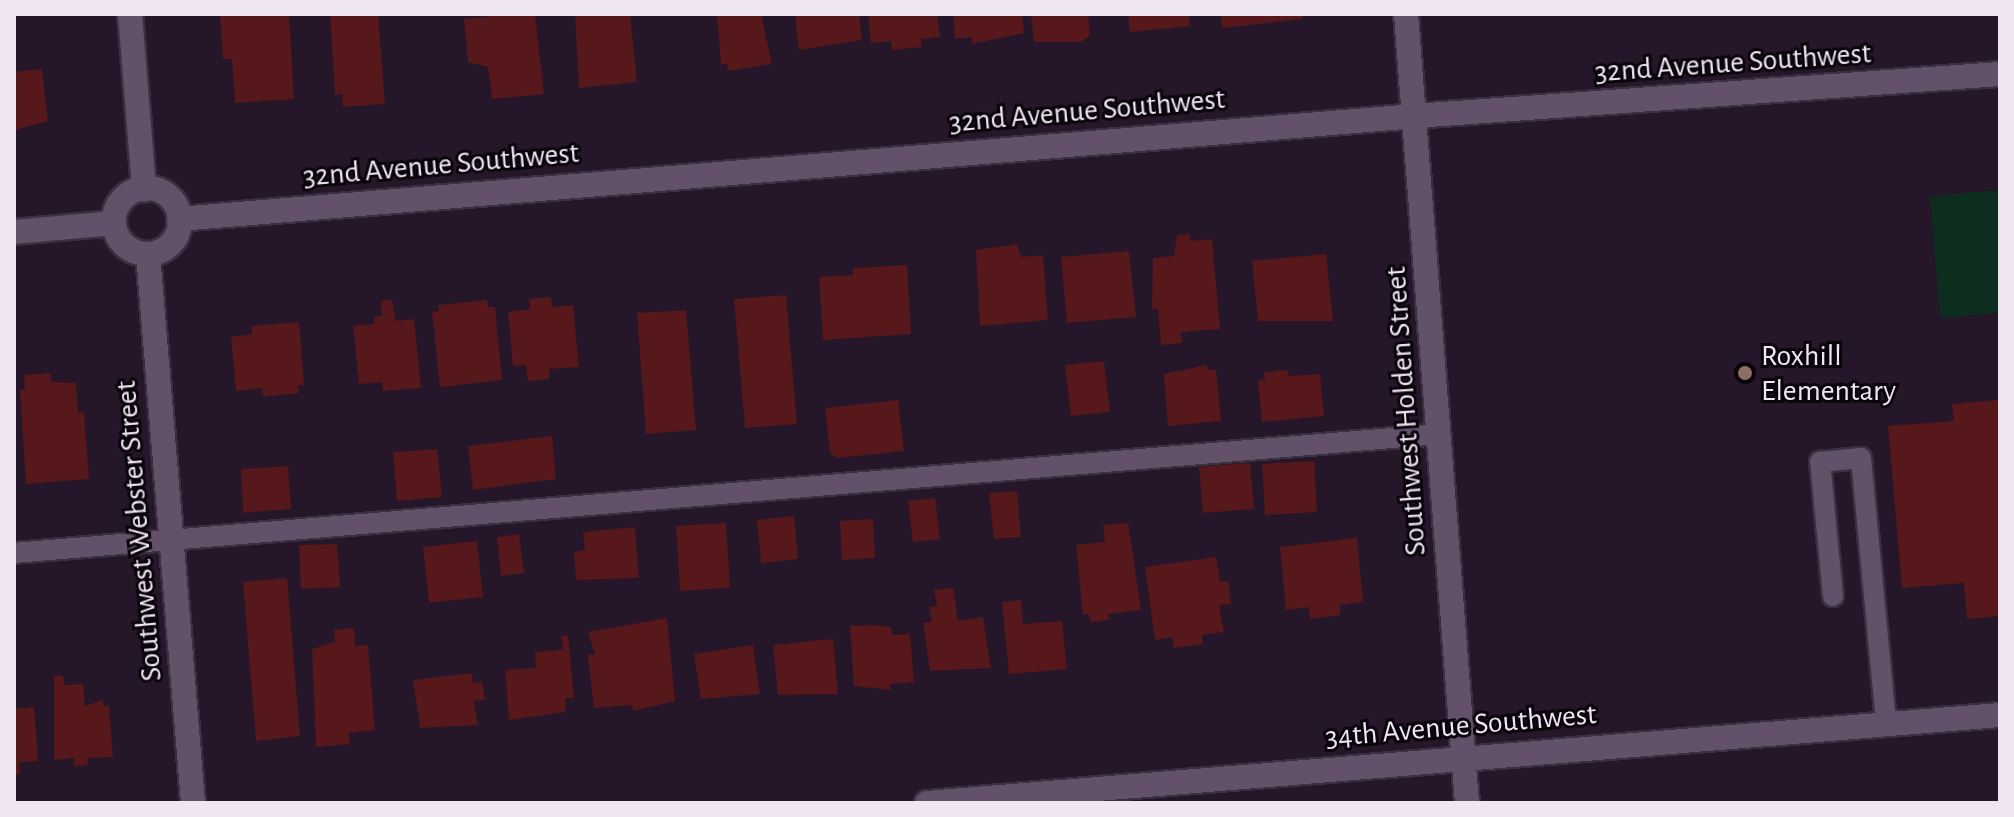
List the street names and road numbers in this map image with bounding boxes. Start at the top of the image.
street label: 32nd Avenue Southwest [1594,35,1872,91]
street label: 32nd Avenue Southwest [948,81,1226,141]
street label: 32nd Avenue Southwest [302,135,580,195]
street label: Southwest Holden Street [1378,265,1434,557]
street label: Southwest Webster Street [108,379,170,683]
street label: 34th Avenue Southwest [1324,696,1598,756]

